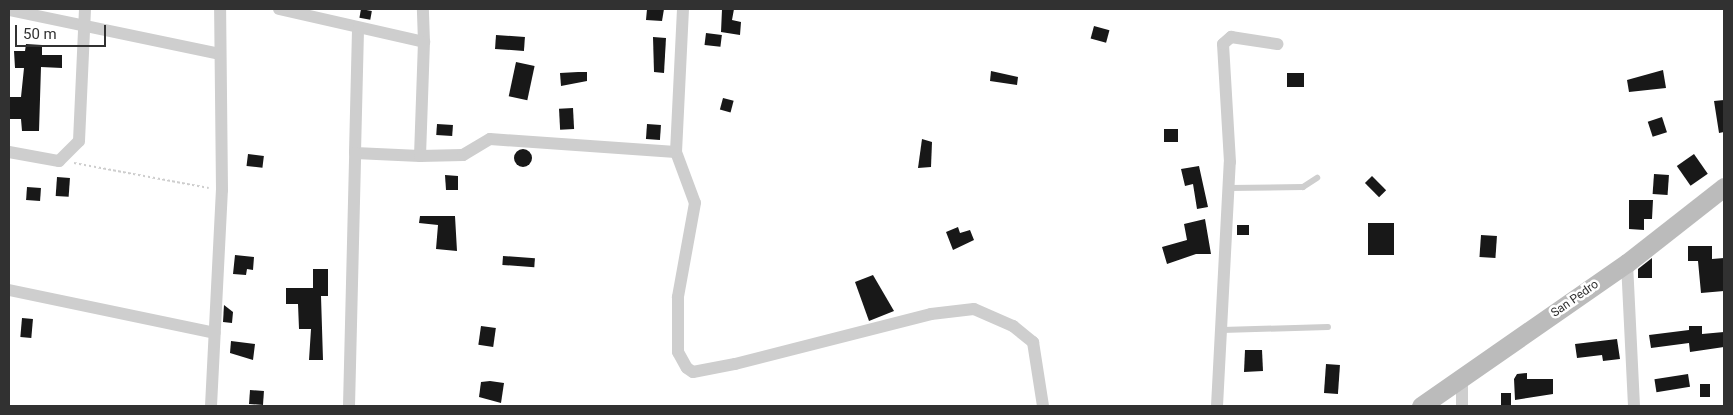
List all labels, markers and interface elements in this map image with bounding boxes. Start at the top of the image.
scale bar [18,15,109,47]
text: 50 m [23,25,57,43]
street label: San Pedro [1548,277,1602,321]

